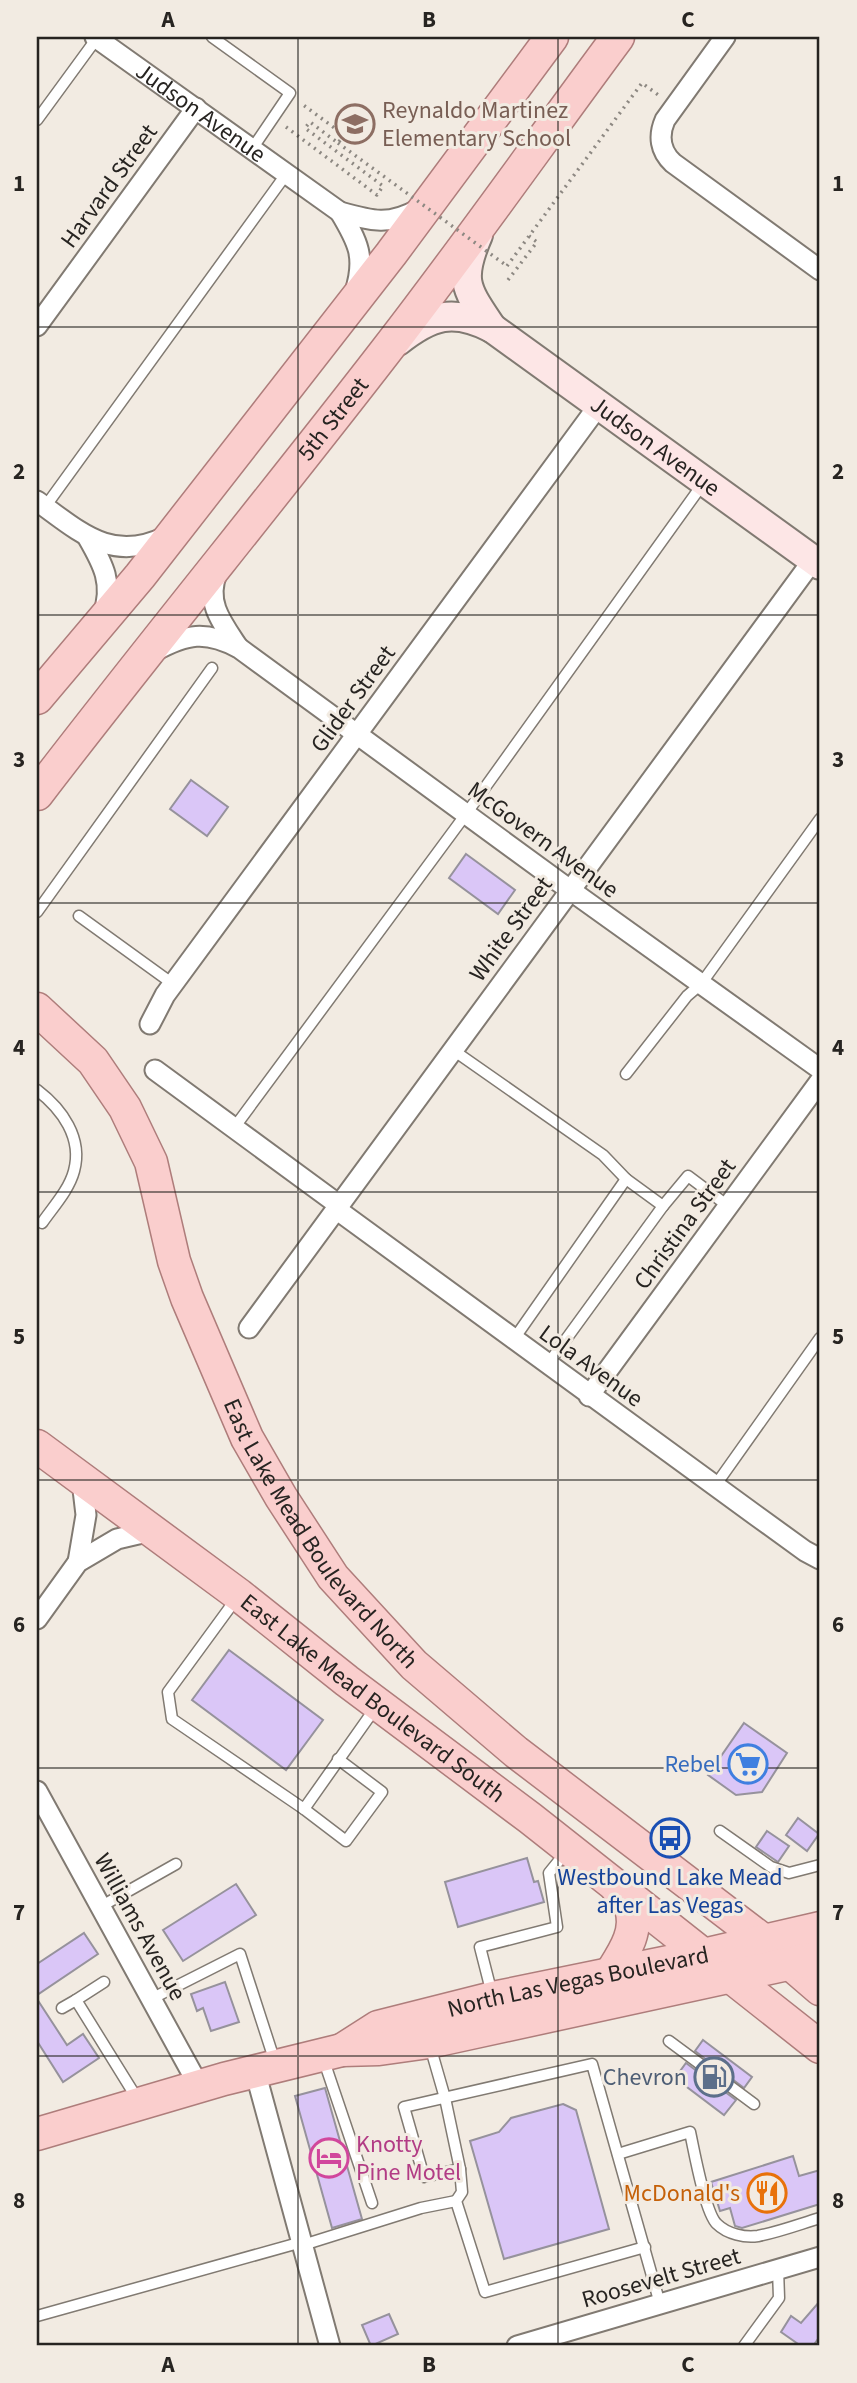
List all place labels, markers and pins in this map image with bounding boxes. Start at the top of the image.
place label: Reynaldo Martinez Elementary School [382,93,571,156]
school or university icon: Reynaldo Martinez Elementary School [334,103,376,145]
supermarket icon: Rebel [727,1743,769,1785]
place label: Rebel [664,1747,721,1782]
bus stop icon: Westbound Lake Mead after Las Vegas [649,1817,691,1859]
place label: Westbound Lake Mead after Las Vegas [557,1860,783,1923]
fuel station icon: Chevron [693,2056,735,2098]
place label: Chevron [603,2060,687,2095]
place label: Knotty Pine Motel [356,2127,461,2190]
hotel icon: Knotty Pine Motel [308,2137,350,2179]
restaurant icon: McDonald's [746,2172,788,2214]
place label: McDonald's [624,2176,740,2211]

